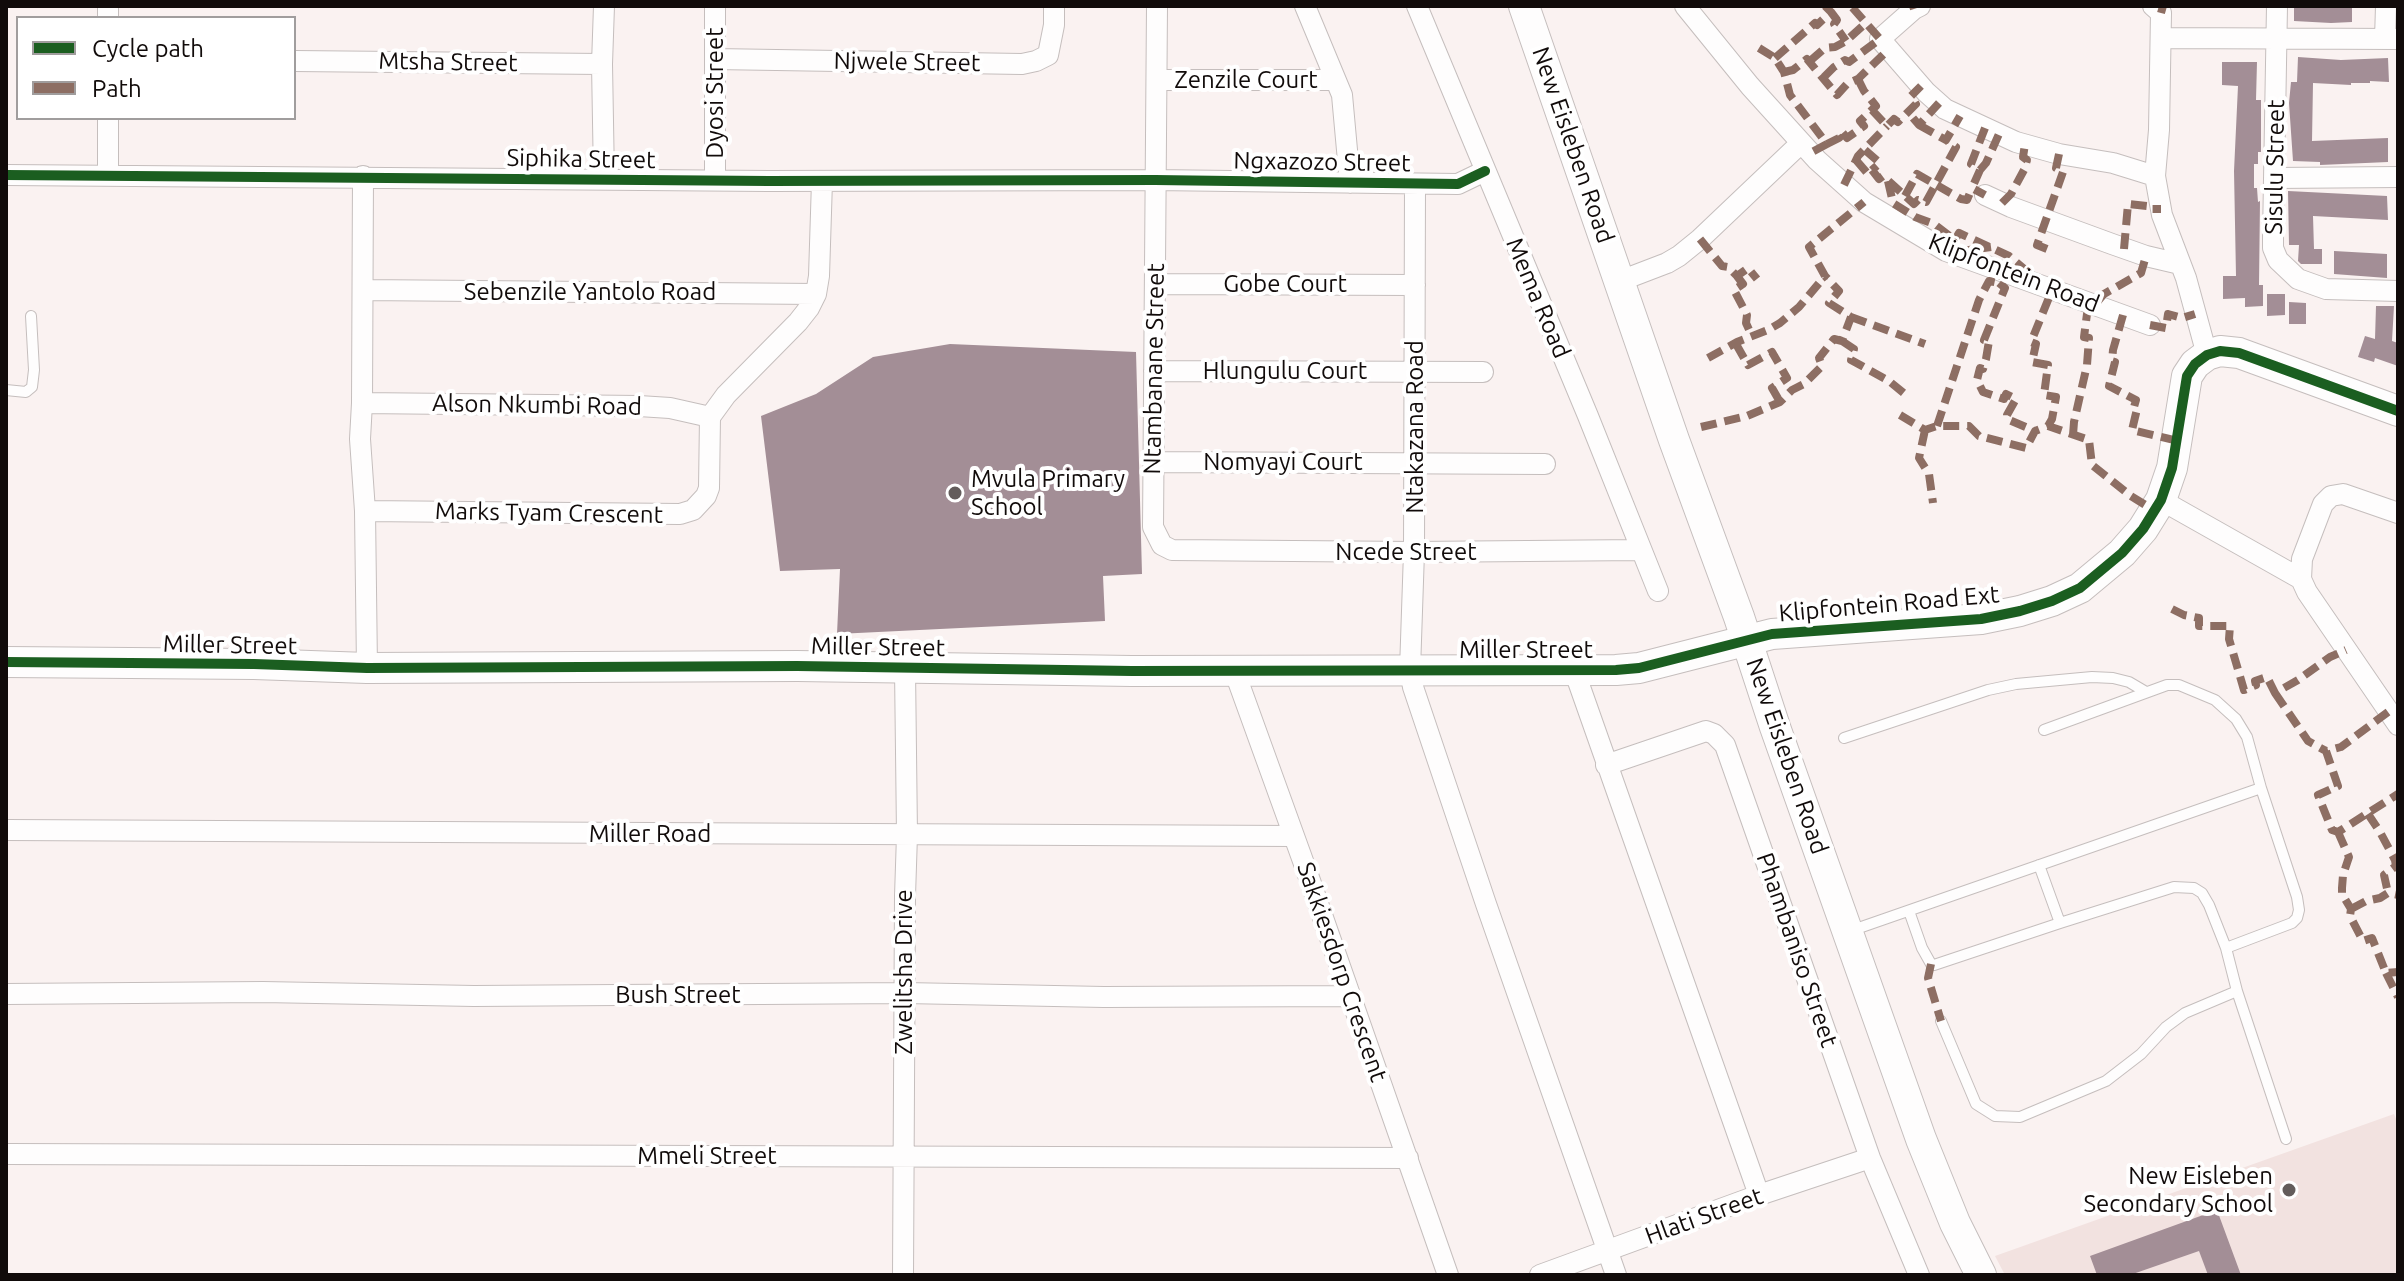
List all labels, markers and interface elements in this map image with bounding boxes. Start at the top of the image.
legend [16,16,296,120]
street label: Dyosi Street [701,27,729,159]
text: Cycle path [92,35,204,62]
street label: New Eisleben Road [1526,43,1620,247]
street label: Mtsha Street [378,46,518,78]
street label: Njwele Street [833,46,981,78]
street label: Zenzile Court [1174,66,1318,94]
text: Path [92,75,142,102]
street label: Sisulu Street [2259,99,2291,235]
street label: Siphika Street [506,143,656,175]
street label: Ngxazozo Street [1233,146,1411,178]
street label: Klipfontein Road [1925,227,2103,319]
street label: Mema Road [1500,233,1576,363]
street label: Ntambanane Street [1138,263,1170,475]
street label: Gobe Court [1223,270,1347,298]
street label: Sebenzile Yantolo Road [464,278,716,306]
street label: Ntakazana Road [1401,340,1429,514]
street label: Hlungulu Court [1203,357,1367,385]
street label: Alson Nkumbi Road [432,389,642,421]
street label: Nomyayi Court [1203,448,1363,476]
place label: Mvula Primary School [971,465,1125,521]
marker: Mvula Primary School [946,484,964,502]
street label: Marks Tyam Crescent [435,497,663,529]
street label: Ncede Street [1335,538,1477,566]
street label: Klipfontein Road Ext [1777,580,2001,628]
street label: Miller Street [163,629,297,661]
street label: Miller Street [811,631,945,663]
street label: Miller Street [1459,636,1593,664]
street label: New Eisleben Road [1740,654,1834,858]
street label: Miller Road [589,820,711,848]
street label: Phambaniso Street [1750,849,1844,1051]
street label: Sakkiesdorp Crescent [1291,858,1393,1086]
street label: Zwelitsha Drive [890,889,918,1055]
street label: Bush Street [615,981,741,1009]
street label: Mmeli Street [637,1142,777,1170]
place label: New Eisleben Secondary School [2083,1162,2273,1218]
street label: Hlati Street [1641,1181,1767,1251]
marker: New Eisleben Secondary School [2280,1181,2298,1199]

